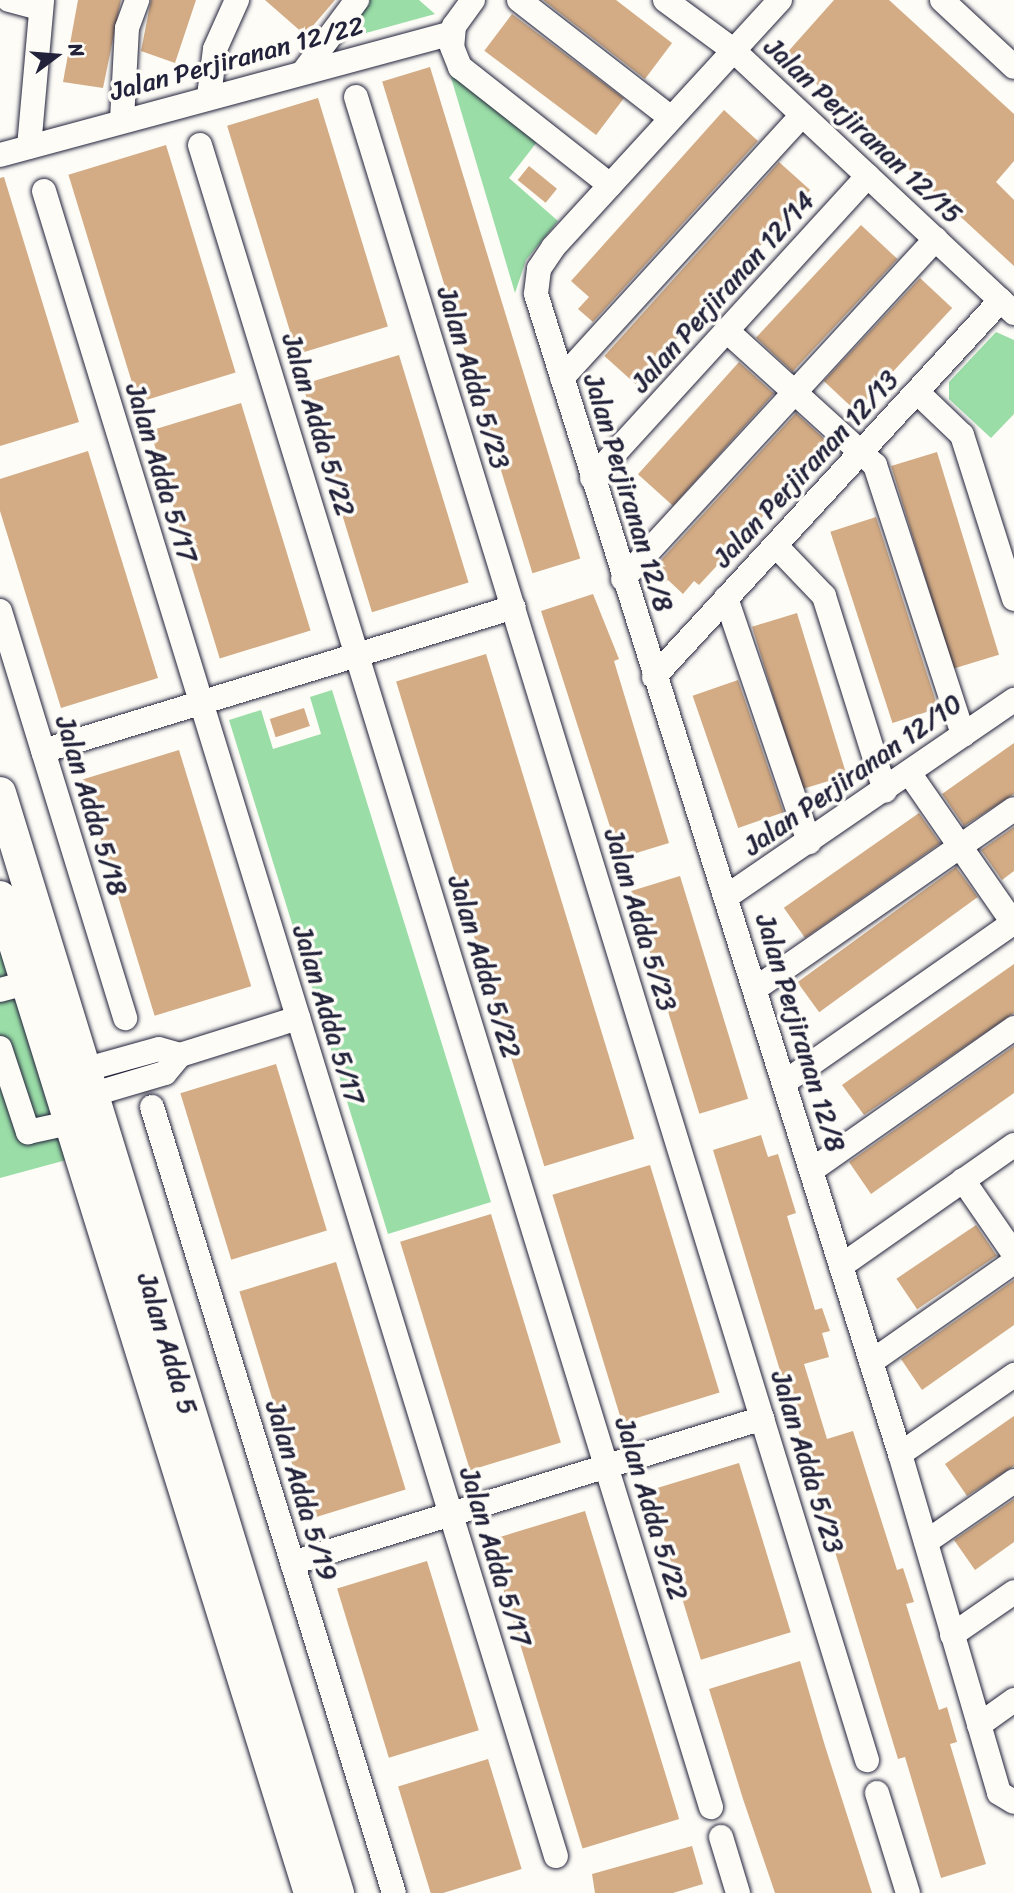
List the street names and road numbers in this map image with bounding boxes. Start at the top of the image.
street label: Jalan Perjiranan 12/22 [106,10,368,108]
street label: Jalan Perjiranan 12/15 [757,31,969,231]
street label: Jalan Perjiranan 12/14 [624,185,822,399]
street label: Jalan Adda 5/23 [430,283,516,473]
street label: Jalan Adda 5/22 [275,330,361,520]
street label: Jalan Perjiranan 12/13 [707,364,905,574]
street label: Jalan Perjiranan 12/8 [577,370,679,616]
street label: Jalan Adda 5/17 [119,380,203,566]
street label: Jalan Perjiranan 12/10 [738,688,968,862]
street label: Jalan Adda 5/18 [49,712,133,900]
street label: Jalan Adda 5/23 [597,825,683,1015]
street label: Jalan Adda 5/22 [441,872,527,1062]
street label: Jalan Perjiranan 12/8 [749,910,851,1156]
street label: Jalan Adda 5/17 [286,922,370,1108]
street label: Jalan Adda 5 [131,1269,203,1419]
street label: Jalan Adda 5/23 [764,1367,850,1557]
street label: Jalan Adda 5/19 [259,1397,343,1585]
street label: Jalan Adda 5/22 [608,1414,694,1604]
street label: Jalan Adda 5/17 [453,1464,537,1650]

